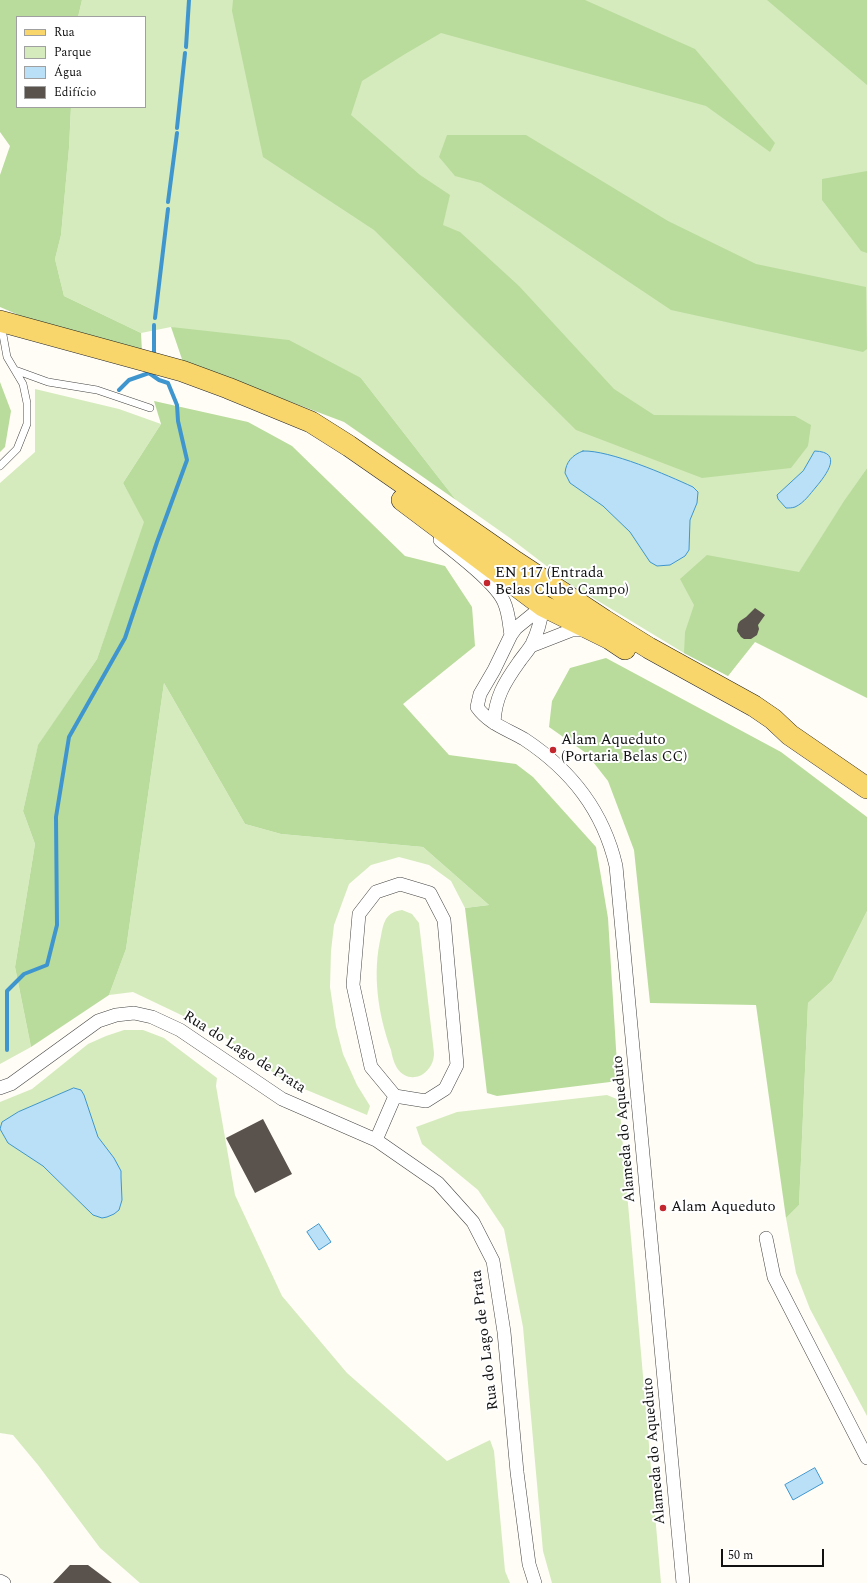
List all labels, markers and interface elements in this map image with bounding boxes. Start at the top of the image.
legend [16,16,146,108]
text: Rua [54,23,75,42]
text: Parque [54,43,91,62]
text: Água [54,63,82,82]
text: Edifício [54,83,96,102]
place label: EN 117 (Entrada Belas Clube Campo) [495,565,629,600]
marker: EN 117 (Entrada Belas Clube Campo) [482,578,492,588]
place label: Alam Aqueduto (Portaria Belas CC) [561,732,687,767]
marker: Alam Aqueduto (Portaria Belas CC) [548,745,558,755]
street label: Rua do Lago de Prata [179,1008,309,1098]
street label: Alameda do Aqueduto [610,1055,640,1203]
place label: Alam Aqueduto [671,1199,776,1217]
marker: Alam Aqueduto [658,1203,668,1213]
street label: Rua do Lago de Prata [468,1269,504,1411]
street label: Alameda do Aqueduto [640,1377,670,1525]
scale bar [723,1541,826,1567]
text: 50 m [728,1546,753,1565]

